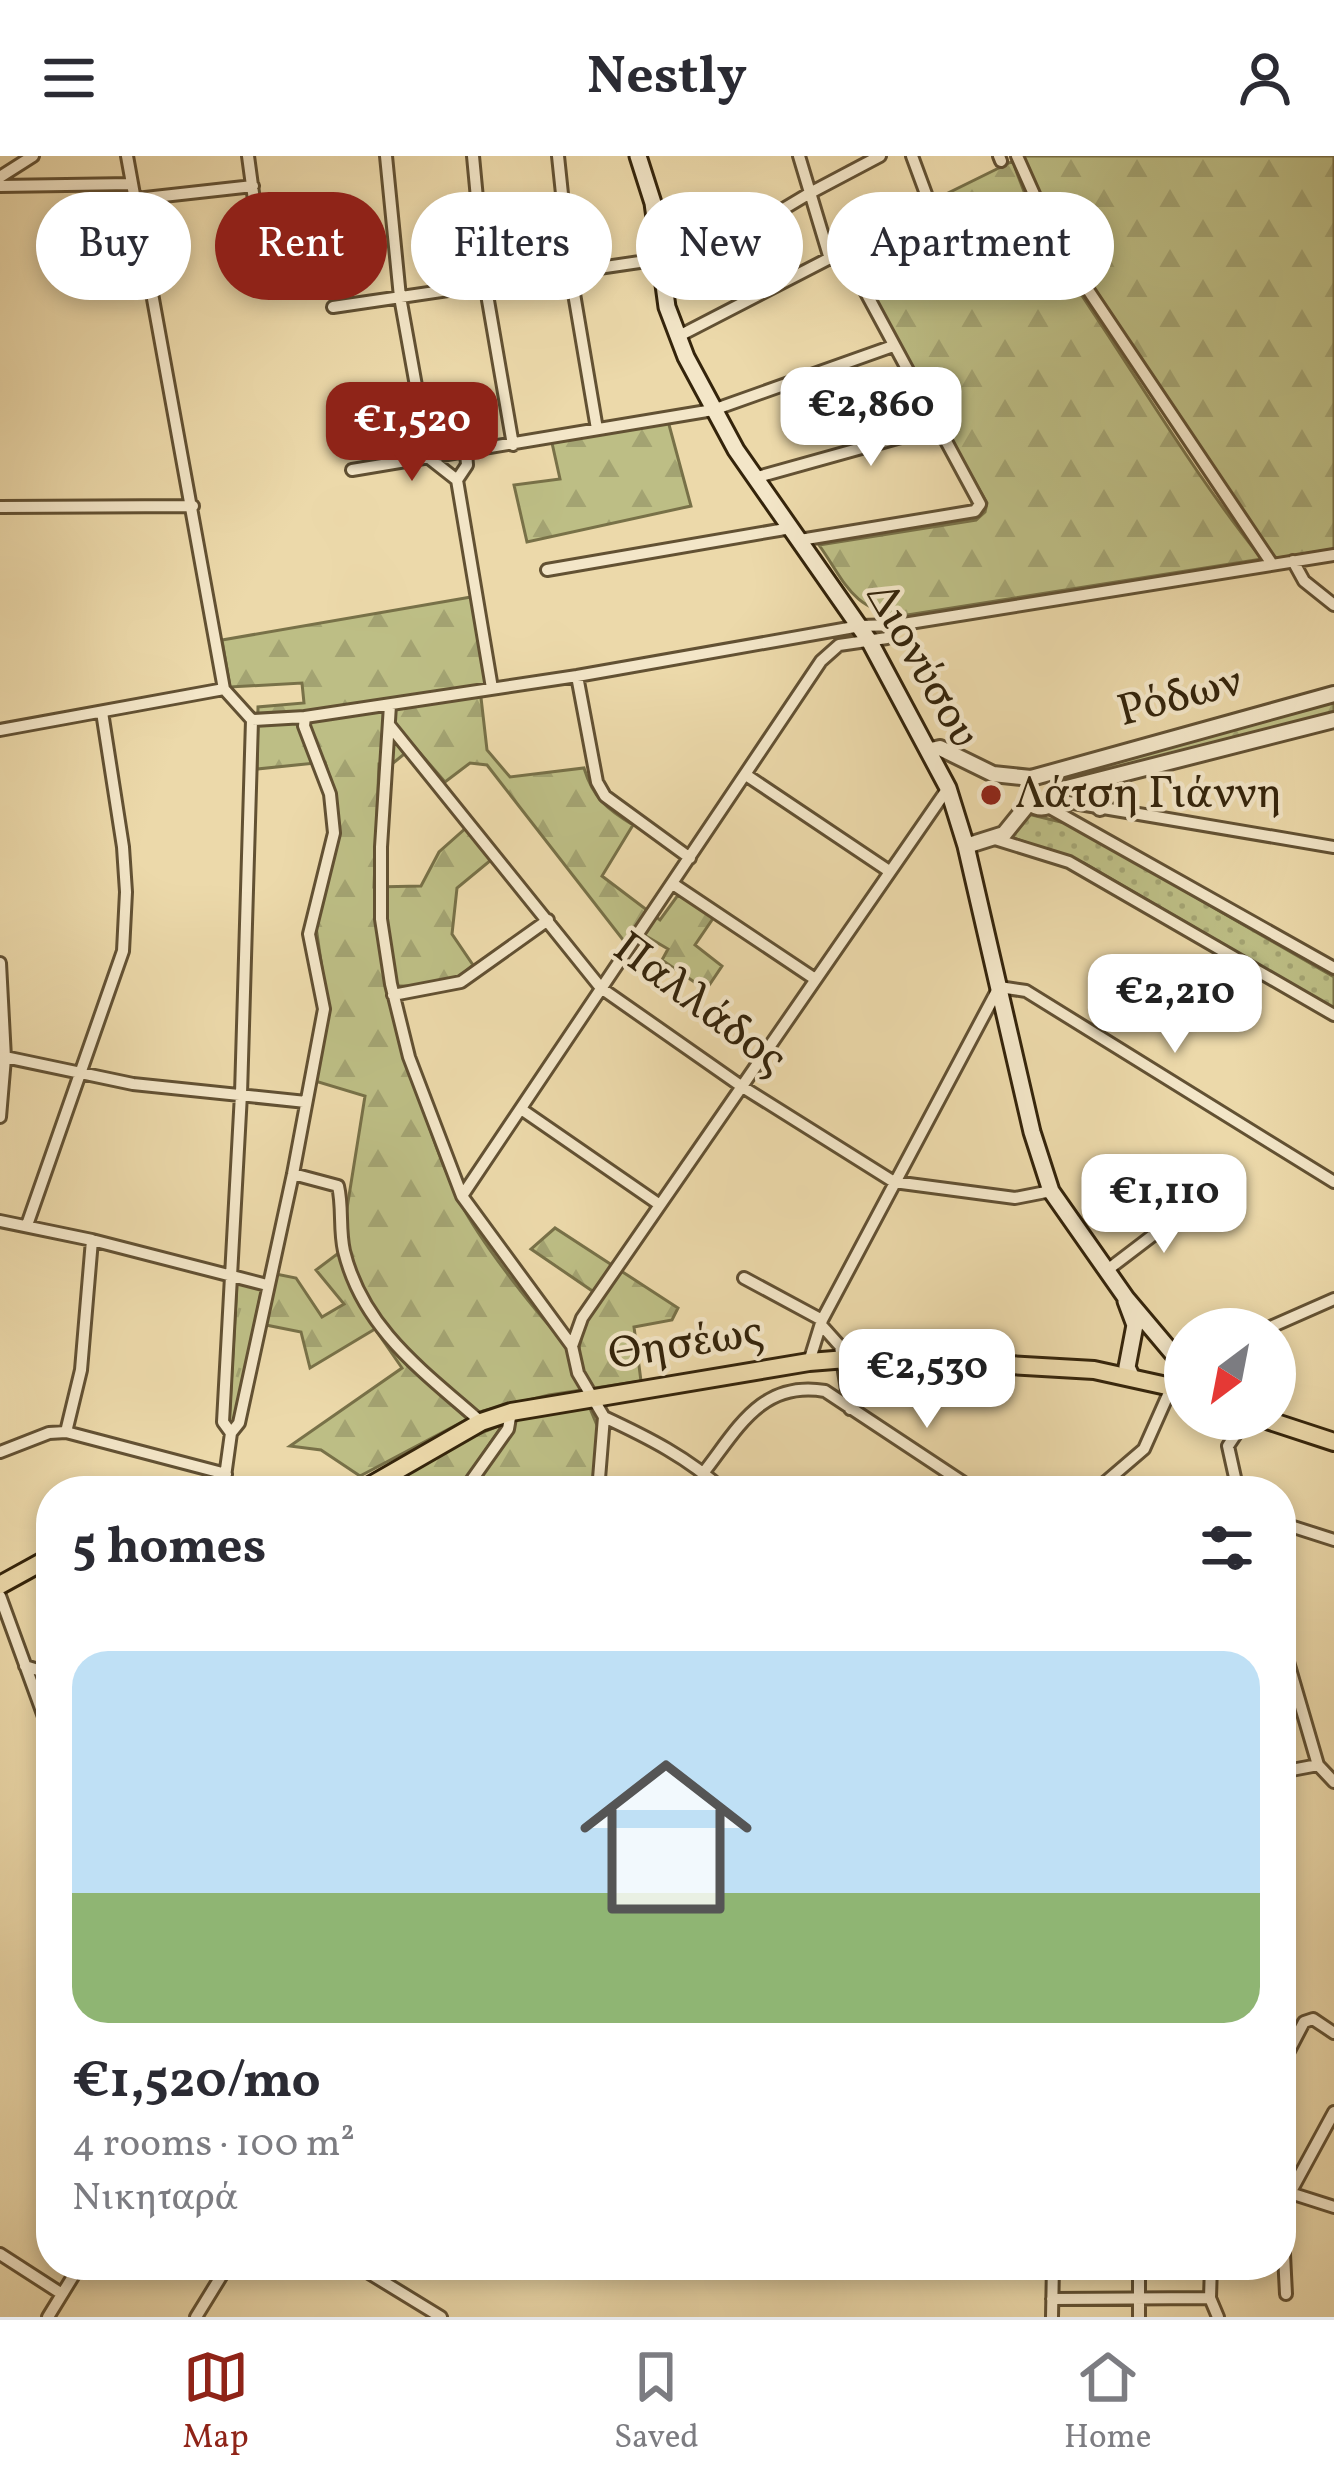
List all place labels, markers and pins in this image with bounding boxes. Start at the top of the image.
pin: €2,860 [773,367,969,469]
pin: €1,520 [314,382,510,484]
place label: Λάτση Γιάννη [1015,764,1282,827]
marker: Λάτση Γιάννη [978,782,1004,808]
pin: €2,210 [1077,954,1273,1056]
pin: €1,110 [1066,1154,1262,1256]
pin: €2,530 [829,1329,1025,1431]

